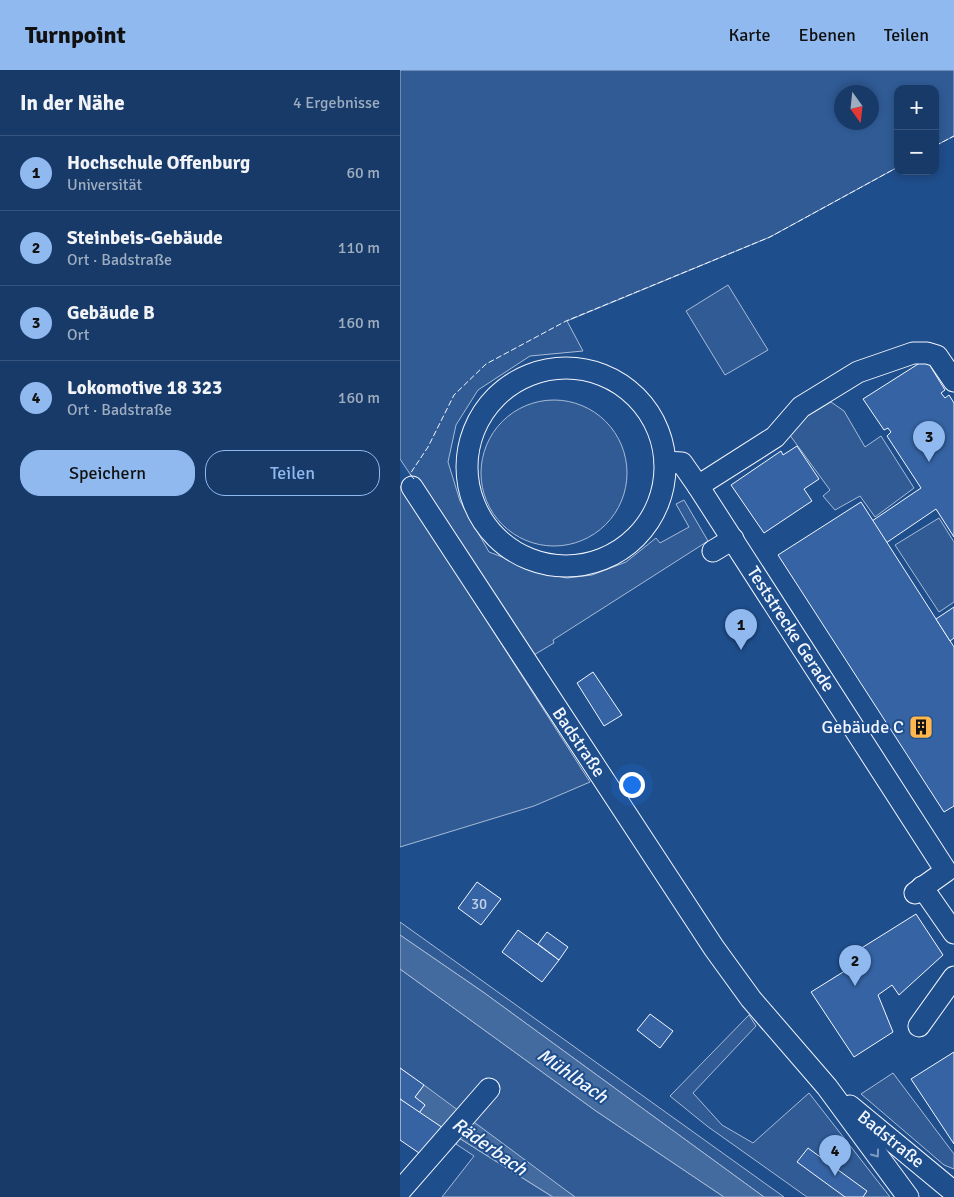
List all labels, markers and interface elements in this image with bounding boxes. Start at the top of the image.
text: Turnpoint [25,20,126,50]
text: Karte [728,24,770,46]
text: Ebenen [798,24,856,46]
text: Teilen [884,24,929,46]
north arrow [834,85,879,130]
map controls [894,85,939,175]
button: + [894,85,939,130]
text: In der Nähe [20,90,125,116]
text: 4 Ergebnisse [293,93,380,113]
button: − [894,130,939,175]
text: Hochschule Offenburg [67,151,250,175]
text: 1 [32,163,40,183]
text: 60 m [346,163,380,183]
text: Universität [67,175,142,195]
text: Steinbeis-Gebäude [67,226,223,250]
text: 2 [32,238,40,258]
text: 110 m [338,238,380,258]
text: Ort · Badstraße [67,250,172,270]
text: Gebäude B [67,301,155,325]
text: 3 [32,313,40,333]
text: 160 m [338,313,380,333]
text: Ort [67,325,89,345]
text: Lokomotive 18 323 [67,376,222,400]
text: 4 [32,388,40,408]
text: 160 m [338,388,380,408]
text: Ort · Badstraße [67,400,172,420]
pin: 3 [913,421,945,462]
button: Speichern [20,450,195,496]
button: Teilen [205,450,380,496]
street label: Teststrecke Gerade [742,562,840,696]
pin: 1 [725,609,757,650]
street label: Badstraße [548,703,610,781]
building icon: Gebäude C [908,714,934,740]
place label: Gebäude C [822,716,904,738]
your location [619,772,645,798]
house number: 30 [471,895,487,913]
pin: 2 [839,945,871,986]
water label: Mühlbach [533,1043,613,1109]
street label: Badstraße [853,1105,929,1173]
water label: Räderbach [447,1112,532,1182]
pin: 4 [819,1135,851,1176]
one-way arrow [870,1148,879,1158]

